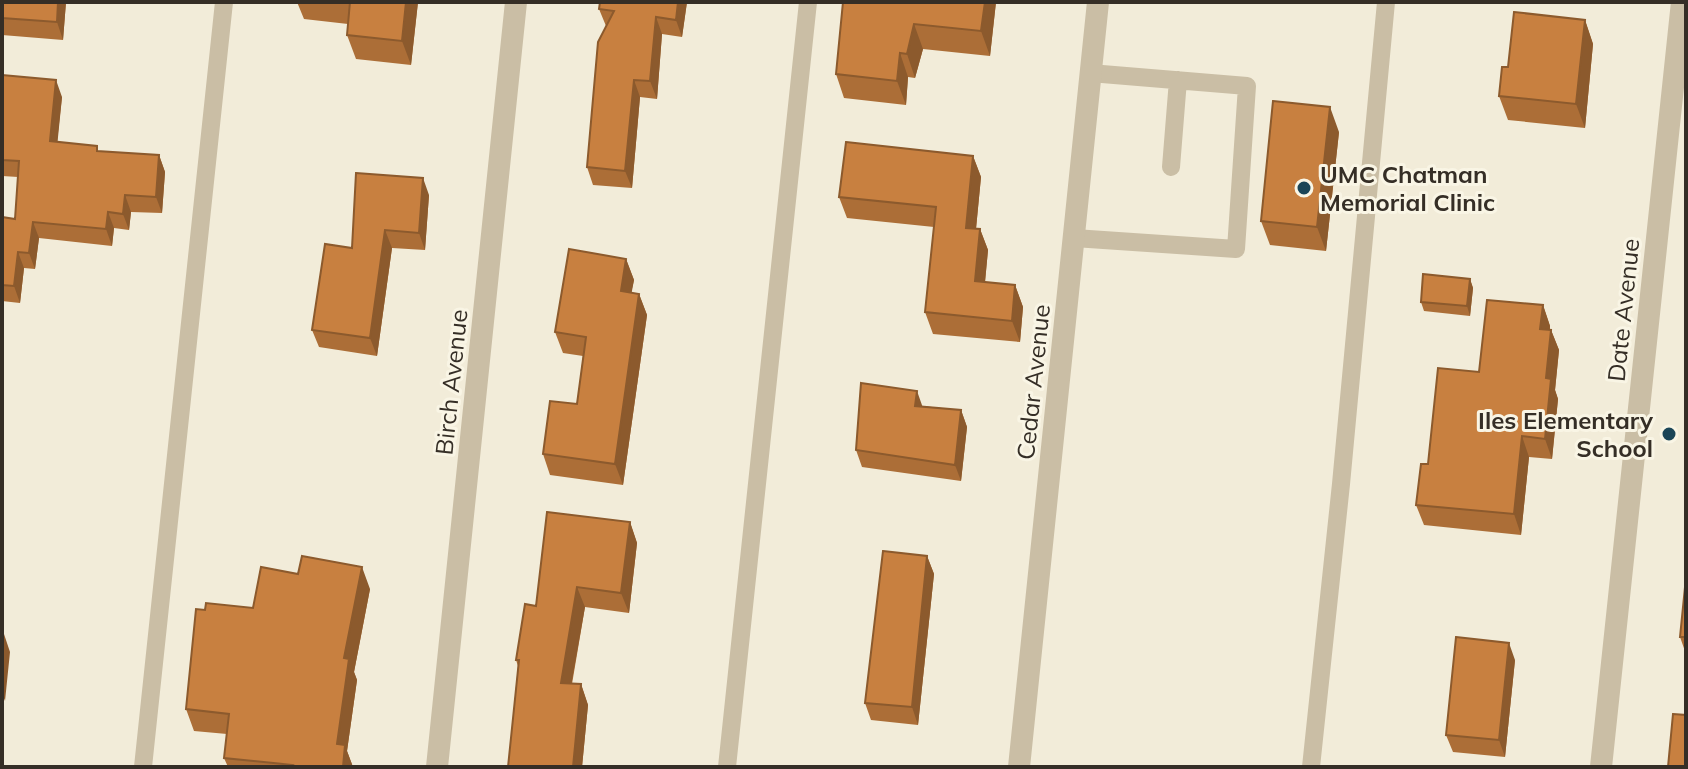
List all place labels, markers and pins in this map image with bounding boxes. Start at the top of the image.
place label: UMC Chatman Memorial Clinic [1320,159,1495,217]
marker: UMC Chatman Memorial Clinic [1295,179,1313,197]
place label: Iles Elementary School [1478,405,1654,463]
marker: Iles Elementary School [1660,425,1678,443]

